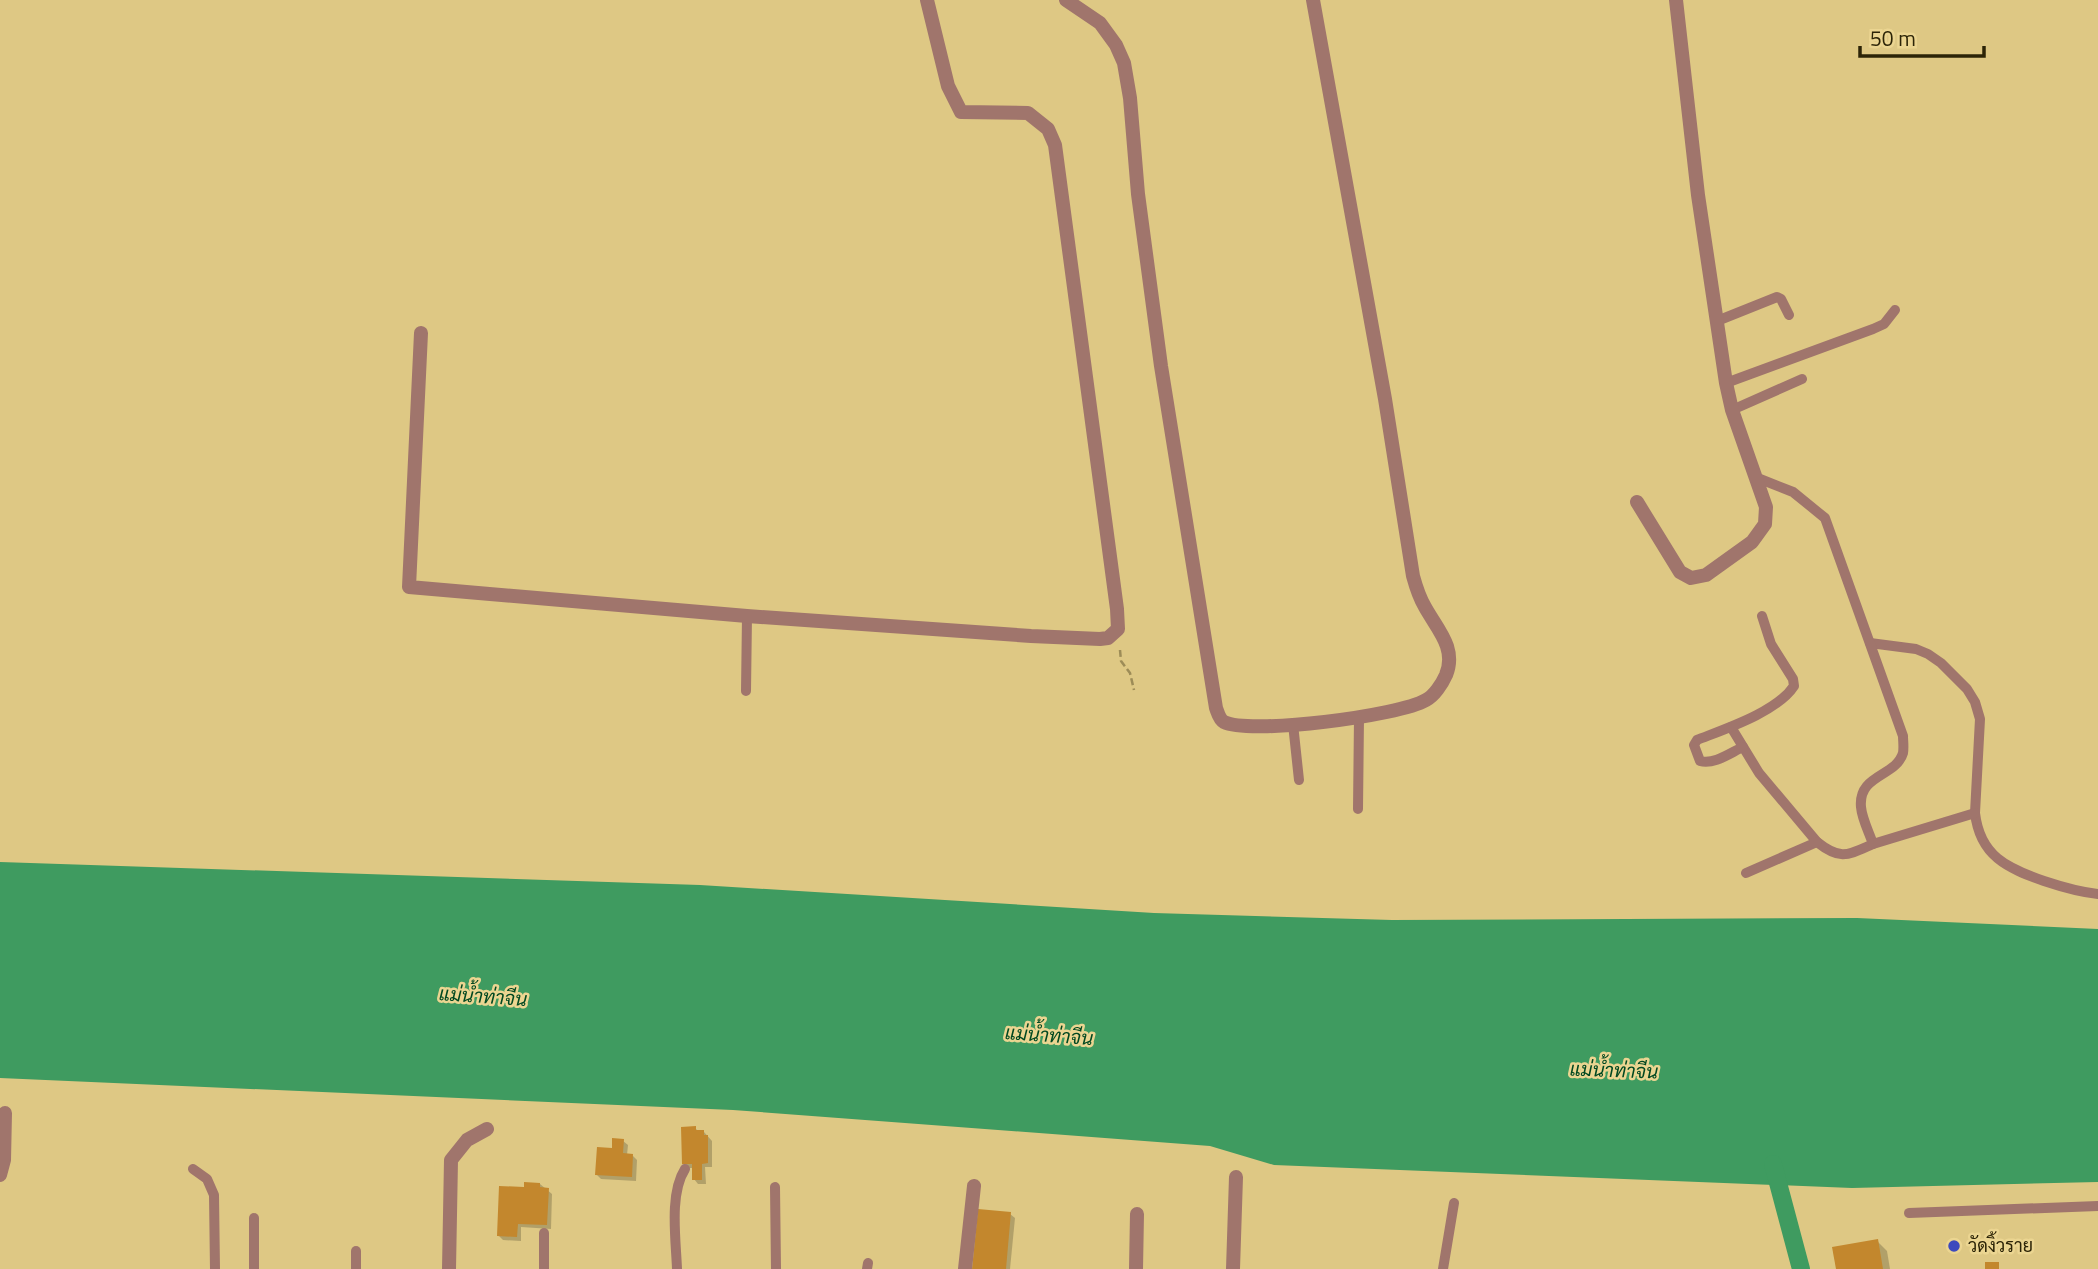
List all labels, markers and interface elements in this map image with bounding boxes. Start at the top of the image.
scale bar [1860,14,1984,58]
text: 50 m [1870,22,1916,54]
water label: แม่น้ำท่าจีน [438,978,528,1013]
water label: แม่น้ำท่าจีน [1004,1017,1094,1052]
water label: แม่น้ำท่าจีน [1569,1053,1659,1086]
place label: วัดงิ้วราย [1968,1231,2033,1259]
marker: วัดงิ้วราย [1946,1238,1962,1254]

